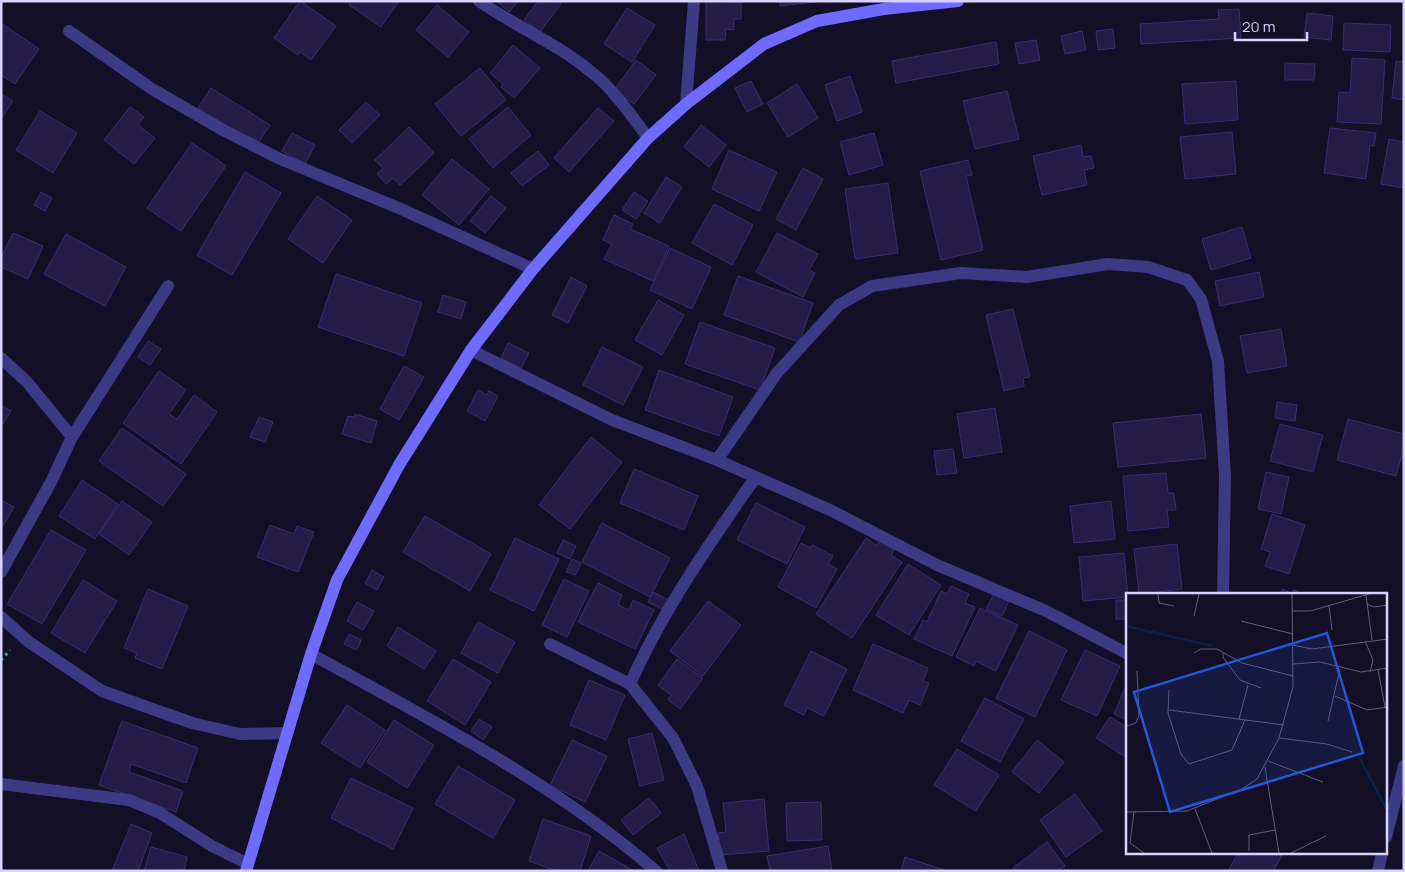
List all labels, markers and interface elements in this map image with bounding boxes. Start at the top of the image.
scale bar [1235,10,1308,42]
text: 20 m [1242,16,1275,37]
inset map [1126,593,1388,854]

